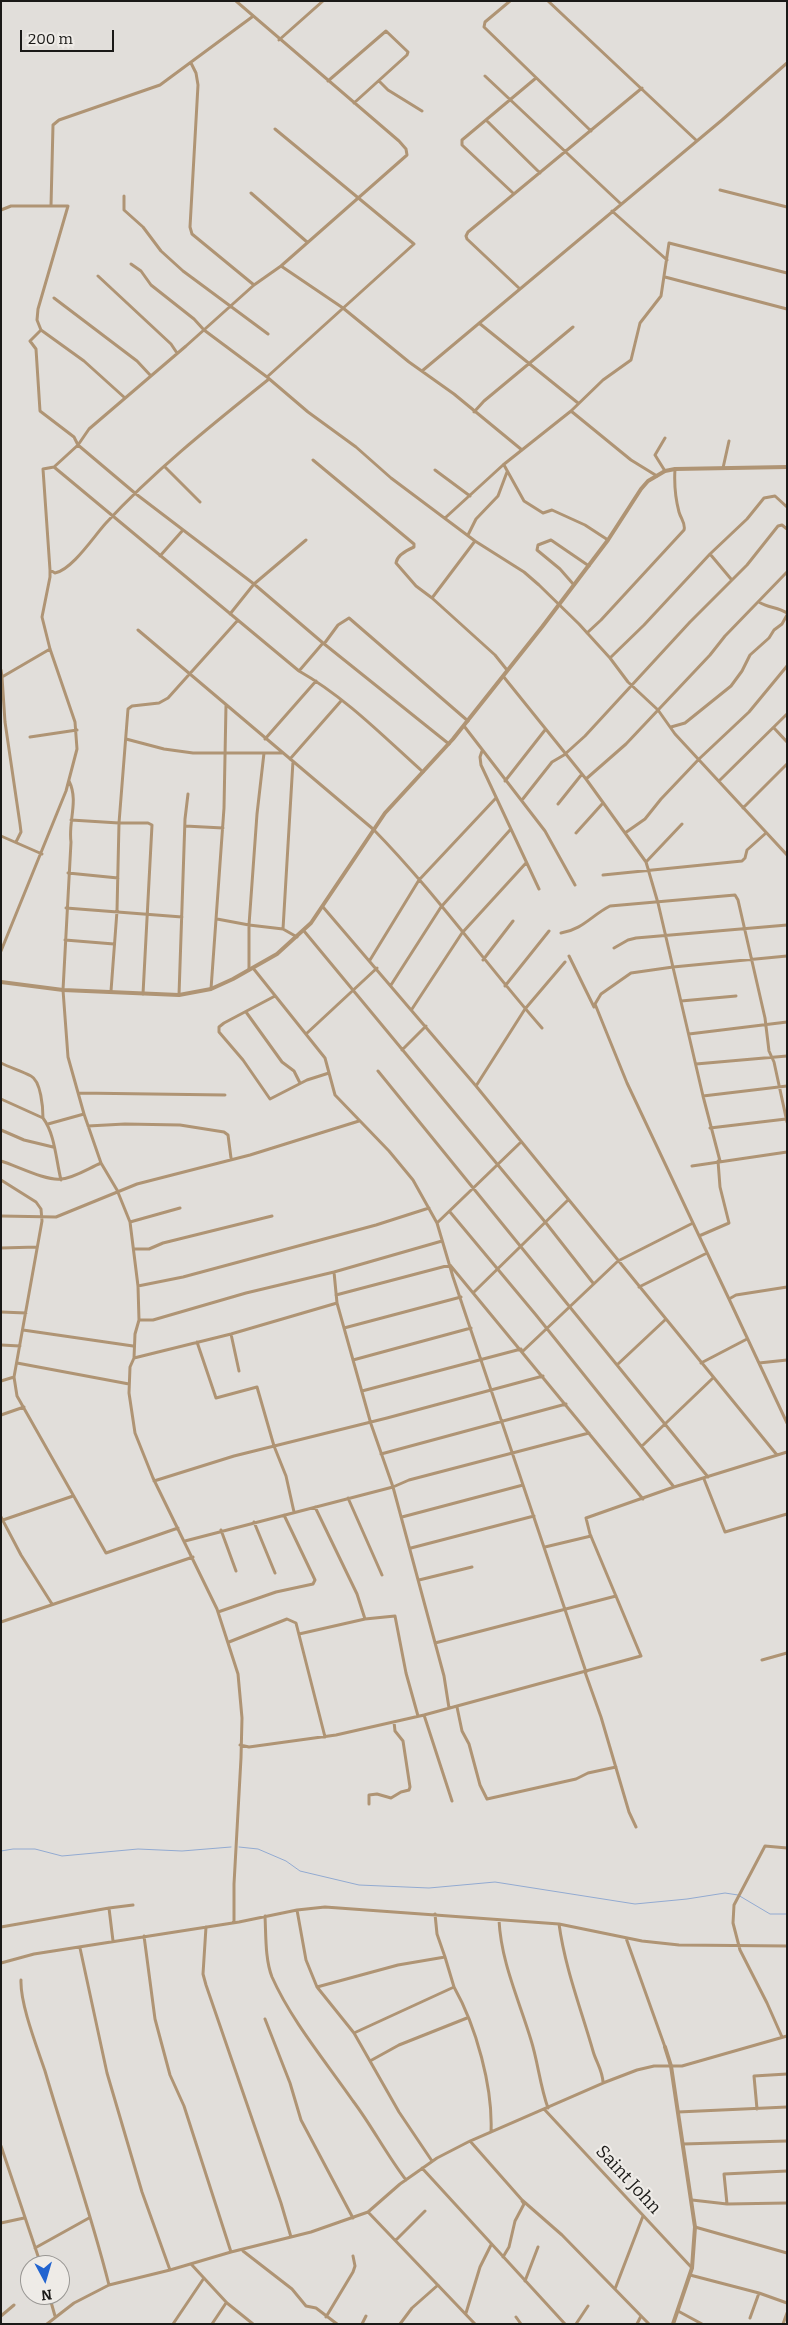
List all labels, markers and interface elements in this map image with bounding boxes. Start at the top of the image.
scale bar [22,20,116,52]
text: 200 m [28,30,73,48]
street label: Saint John [591,2141,665,2219]
north arrow [20,2255,70,2305]
text: N [40,2285,53,2303]

